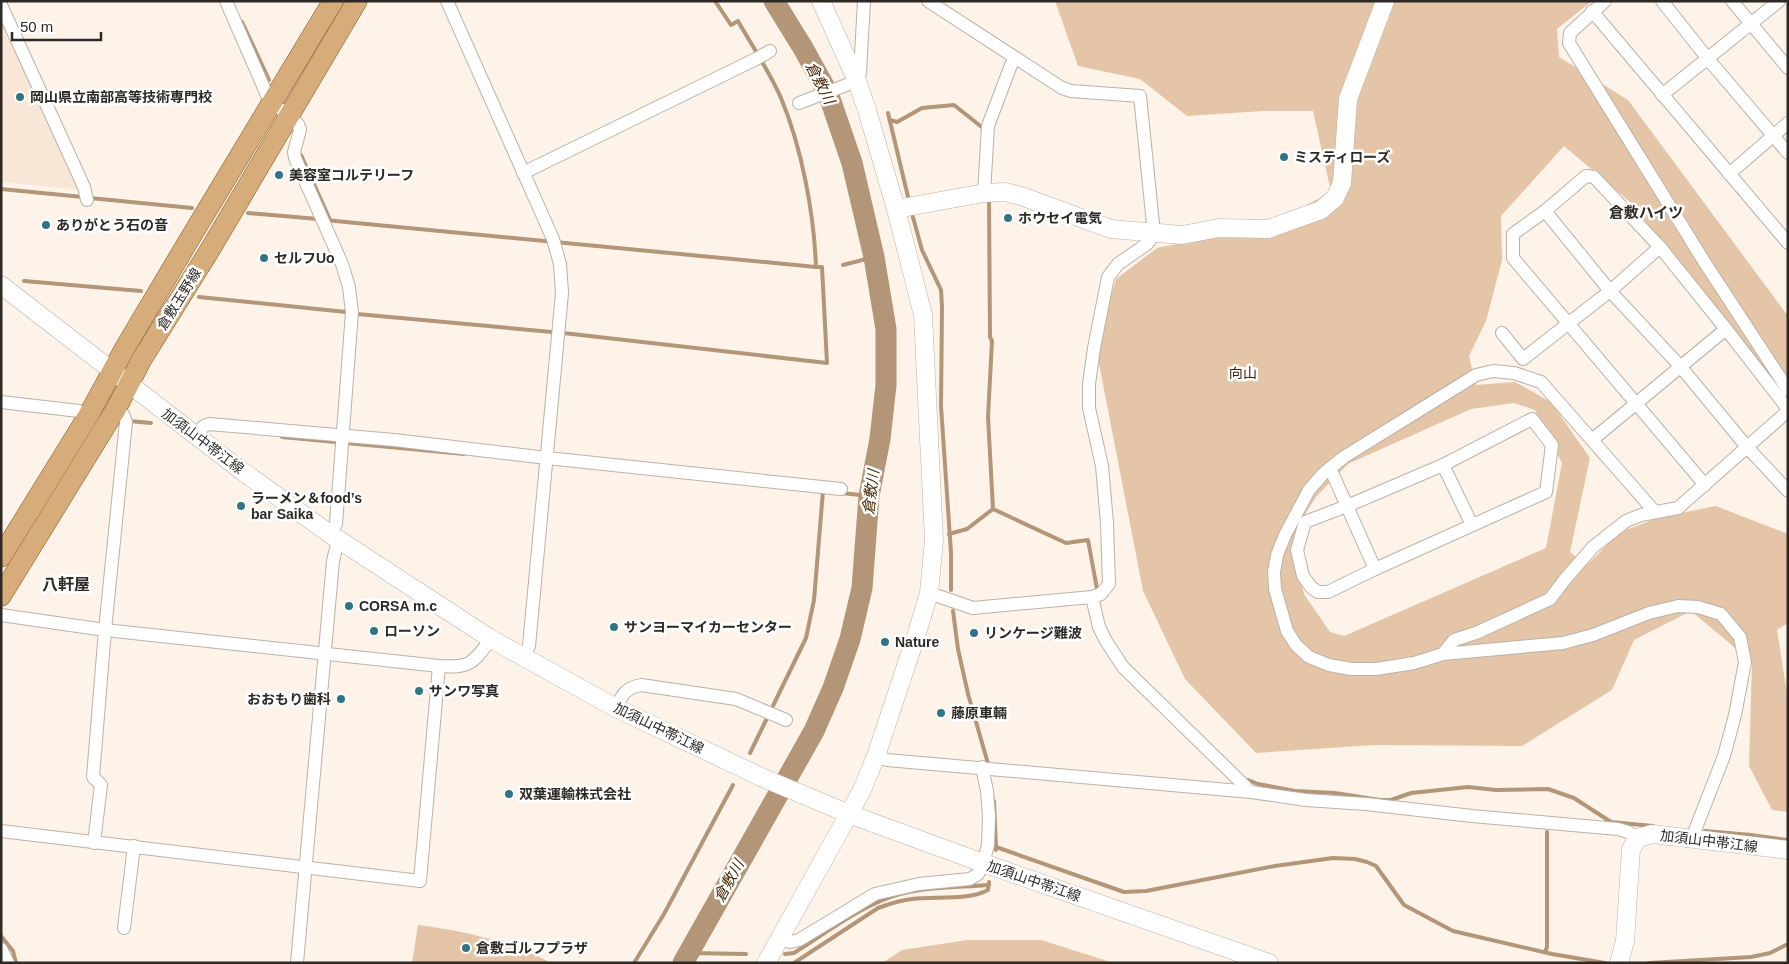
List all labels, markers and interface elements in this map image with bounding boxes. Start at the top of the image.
scale bar [12,10,101,42]
text: 50 m [20,18,53,35]
water label: 倉敷川 [803,59,839,108]
place label: 岡山県立南部高等技術専門校 [30,89,212,105]
marker: 岡山県立南部高等技術専門校 [14,91,26,103]
place label: ミスティローズ [1294,149,1390,165]
marker: ミスティローズ [1278,151,1290,163]
place label: 美容室コルテリーフ [289,167,414,183]
marker: 美容室コルテリーフ [273,169,285,181]
district label: 倉敷ハイツ [1609,204,1683,221]
place label: ホウセイ電気 [1018,210,1102,226]
marker: ホウセイ電気 [1002,212,1014,224]
place label: ありがとう石の音 [56,217,168,233]
marker: ありがとう石の音 [40,219,52,231]
place label: セルフUo [274,250,335,266]
marker: セルフUo [258,252,270,264]
street label: 倉敷玉野線 [154,265,204,333]
park label: 向山 [1229,365,1257,381]
street label: 加須山中帯江線 [159,405,247,477]
water label: 倉敷川 [859,467,882,515]
place label: ラーメン＆food’s bar Saika [251,490,362,522]
marker: ラーメン＆food’s bar Saika [235,500,247,512]
district label: 八軒屋 [42,576,90,593]
place label: CORSA m.c [359,598,437,614]
marker: CORSA m.c [343,600,355,612]
place label: サンヨーマイカーセンター [624,619,792,635]
marker: サンヨーマイカーセンター [608,621,620,633]
place label: ローソン [384,623,440,639]
marker: ローソン [368,625,380,637]
place label: リンケージ難波 [984,625,1082,641]
marker: リンケージ難波 [968,627,980,639]
place label: Nature [895,634,940,650]
marker: Nature [879,636,891,648]
place label: サンワ写真 [429,683,499,699]
marker: サンワ写真 [413,685,425,697]
place label: おおもり歯科 [247,691,331,707]
marker: おおもり歯科 [335,693,347,705]
street label: 加須山中帯江線 [611,699,707,757]
place label: 藤原車輛 [951,705,1007,721]
marker: 藤原車輛 [935,707,947,719]
place label: 双葉運輸株式会社 [519,786,631,802]
marker: 双葉運輸株式会社 [503,788,515,800]
street label: 加須山中帯江線 [1659,827,1759,855]
water label: 倉敷川 [710,855,748,905]
street label: 加須山中帯江線 [985,857,1083,905]
place label: 倉敷ゴルフプラザ [476,940,588,956]
marker: 倉敷ゴルフプラザ [460,942,472,954]

